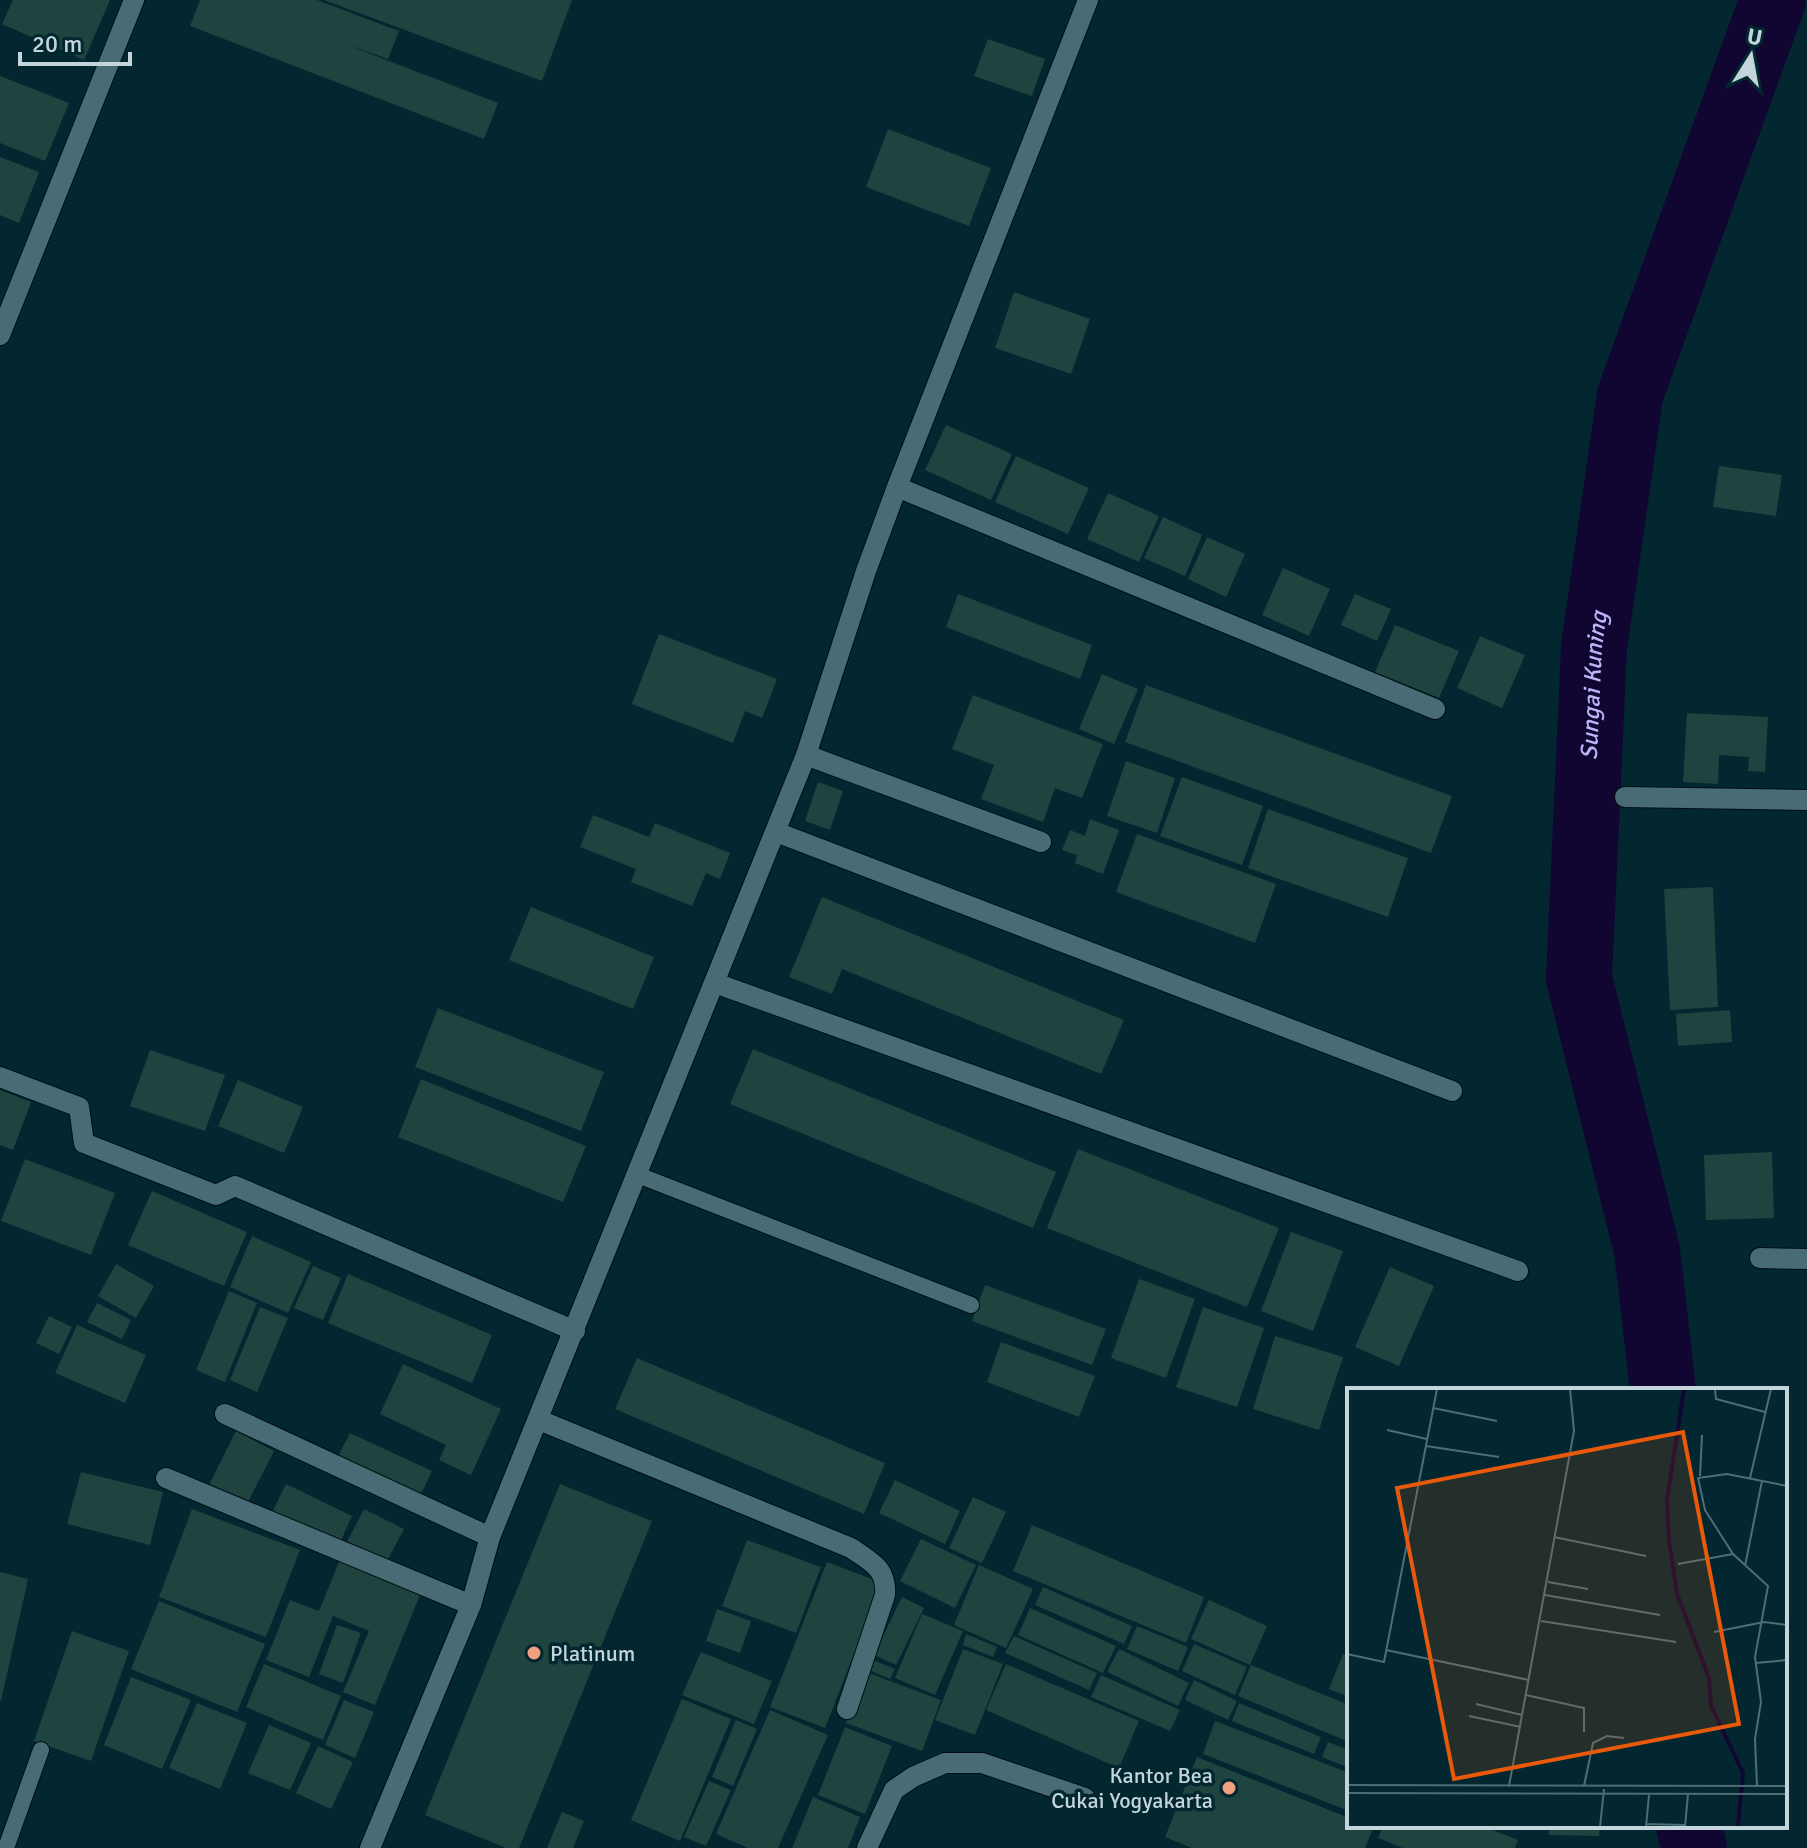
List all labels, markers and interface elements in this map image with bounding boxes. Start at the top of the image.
scale bar [20,16,130,66]
north arrow [1711,16,1791,96]
text: U [1745,22,1765,52]
text: 20 m [32,29,82,59]
water label: Sungai Kuning [1574,607,1614,761]
inset map [1347,1388,1787,1828]
place label: Platinum [550,1640,635,1667]
marker: Platinum [525,1644,543,1662]
place label: Kantor Bea Cukai Yogyakarta [1051,1762,1213,1814]
marker: Kantor Bea Cukai Yogyakarta [1220,1779,1238,1797]

